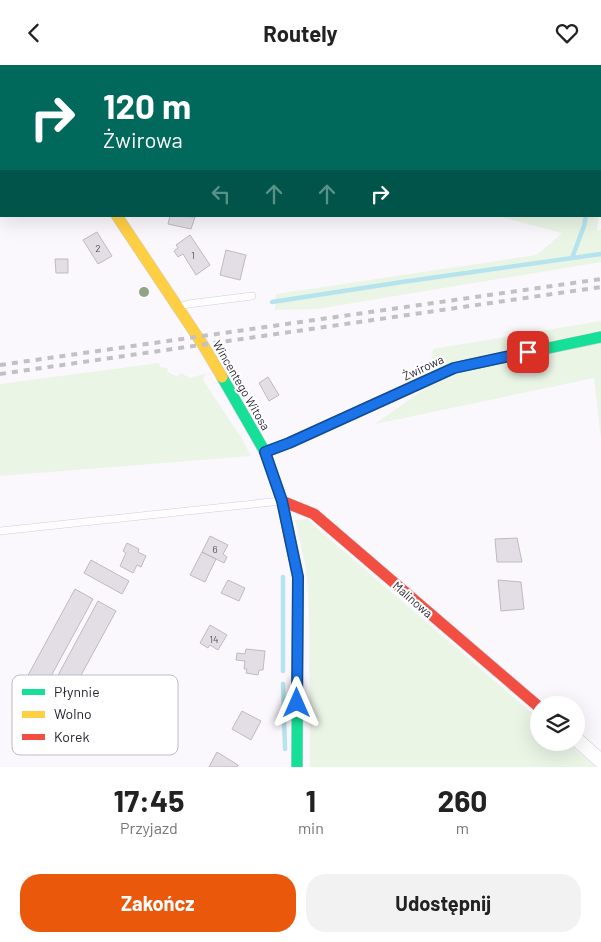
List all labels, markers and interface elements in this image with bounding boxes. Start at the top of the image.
icon: back [20,19,48,47]
icon: heart [553,19,581,47]
text: Routely [263,20,338,46]
text: 120 m [103,84,191,126]
icon: right [20,85,85,150]
text: Żwirowa [103,126,183,152]
icon: left [207,180,235,208]
icon: ahead [260,180,288,208]
icon: ahead [313,180,341,208]
icon: right [366,180,394,208]
house number: 2 [95,242,101,254]
house number: 1 [191,249,195,261]
pin [507,331,549,373]
street label: Wincentego Witosa [211,338,273,432]
icon: arrive [514,338,542,366]
street label: Żwirowa [400,351,446,383]
house number: 6 [212,543,218,555]
street label: Malinowa [390,578,436,620]
house number: 14 [209,633,219,645]
legend [12,675,178,755]
position arrow [270,676,322,728]
text: Płynnie [54,683,100,700]
map controls [530,696,585,751]
button: layers [530,696,585,751]
text: Wolno [54,705,92,722]
text: Korek [54,728,89,745]
text: 17:45 [114,782,184,818]
text: 1 [306,782,316,818]
text: 260 [437,782,487,818]
text: Przyjazd [120,818,178,837]
text: min [298,818,324,837]
text: m [456,818,469,837]
button: Zakończ [20,874,296,932]
button: Udostępnij [306,874,581,932]

